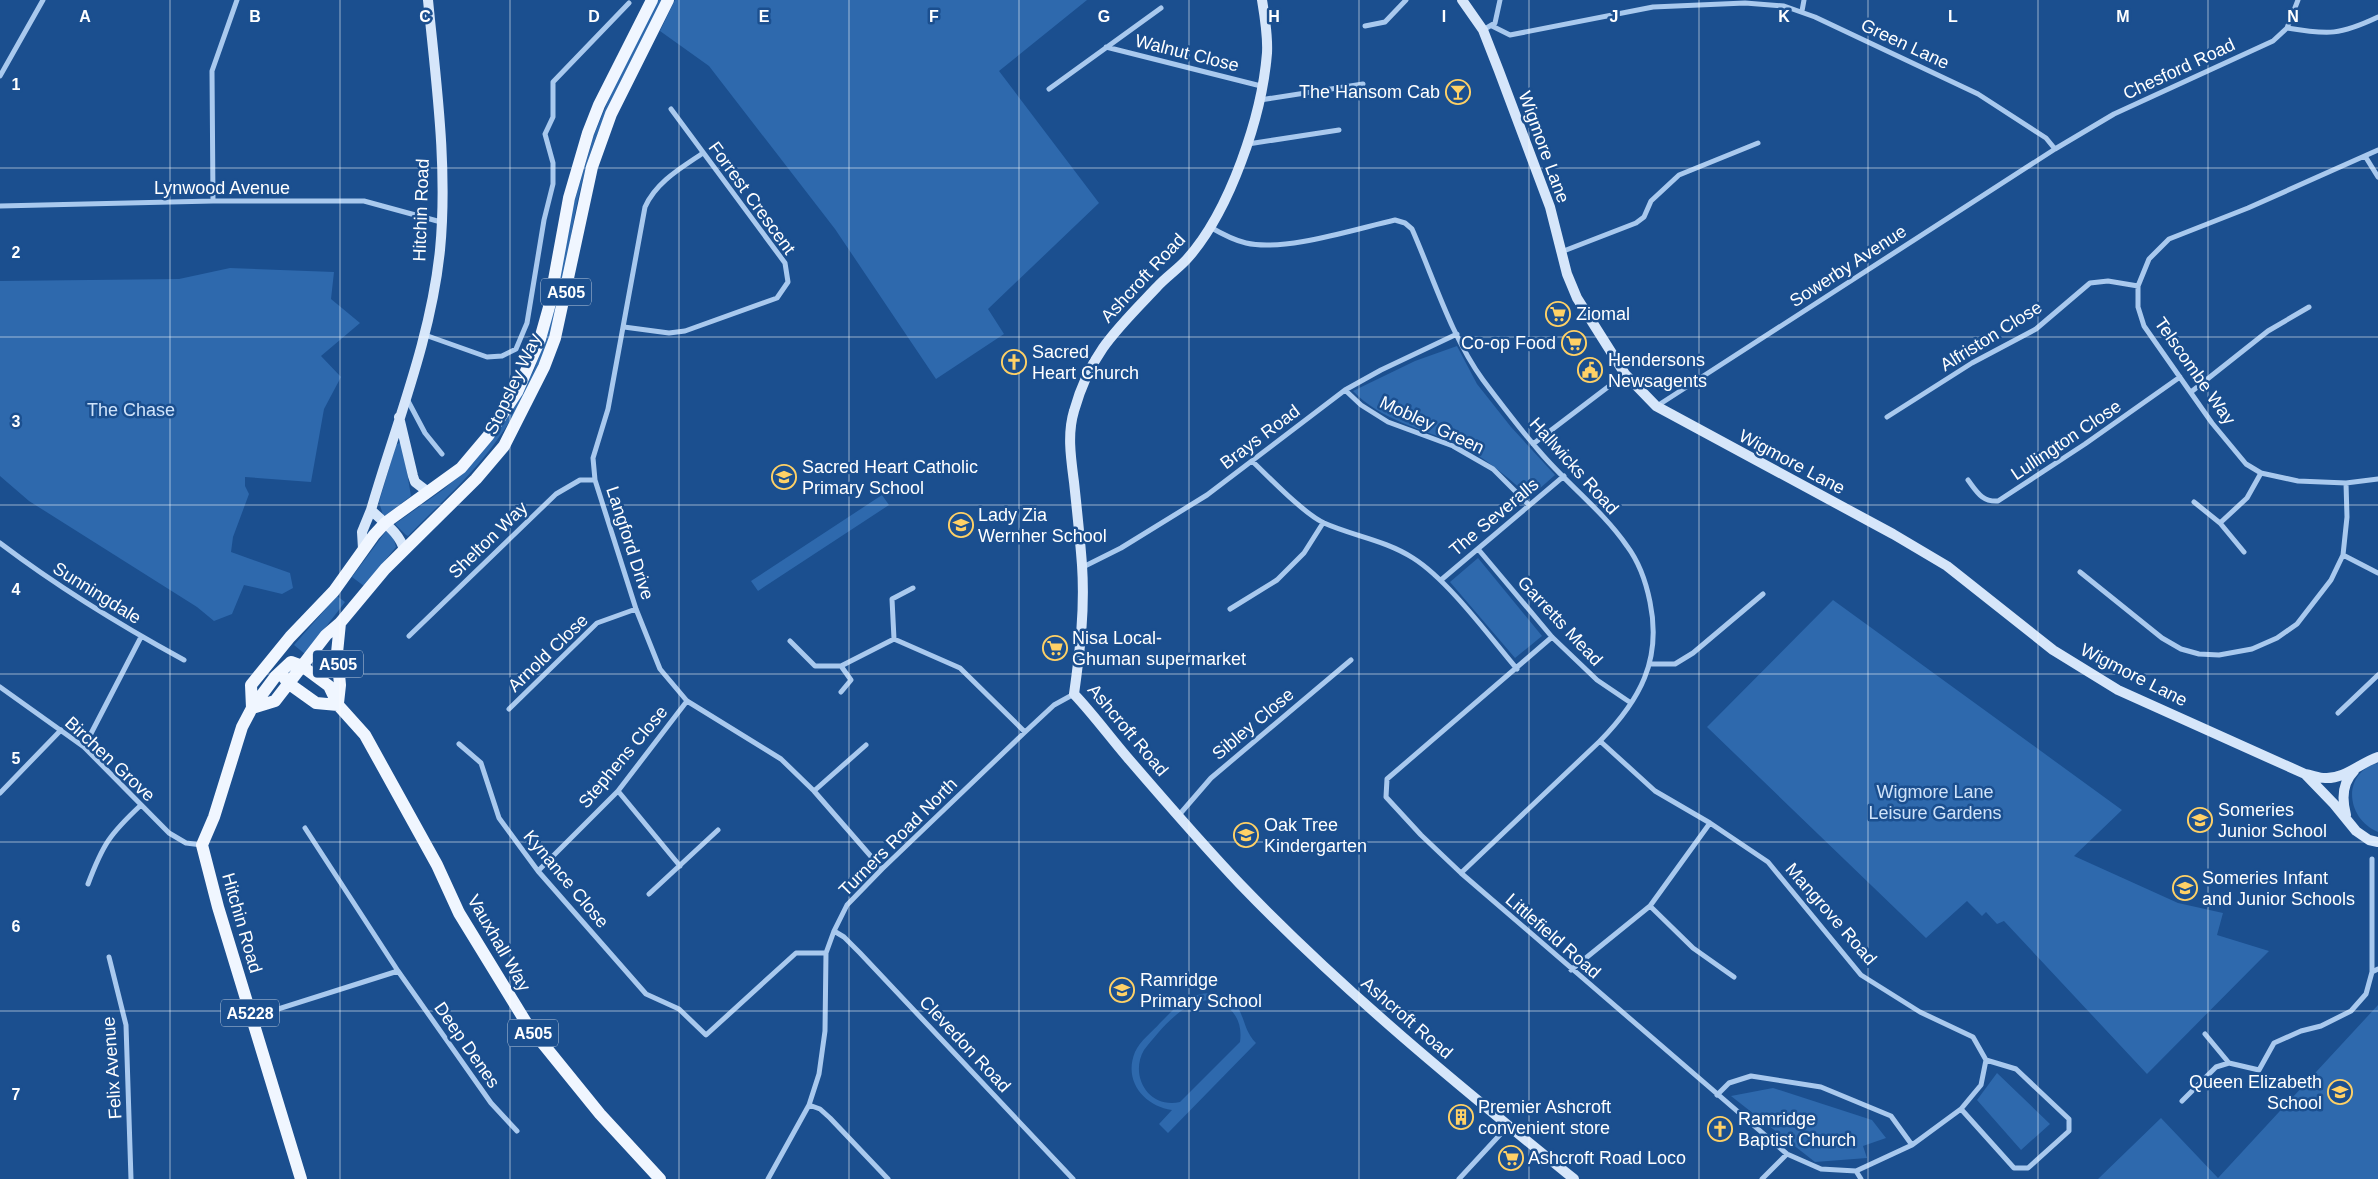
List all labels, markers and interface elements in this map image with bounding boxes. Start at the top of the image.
text: A [79,8,91,25]
text: B [249,8,261,25]
text: C [419,8,431,25]
text: D [588,8,600,25]
text: E [759,8,770,25]
text: F [929,8,939,25]
text: G [1098,8,1110,25]
text: H [1268,8,1280,25]
text: I [1442,8,1446,25]
text: J [1610,8,1618,25]
text: K [1778,8,1790,25]
text: M [2116,8,2130,25]
text: N [2287,8,2299,25]
street label: Green Lane [1857,14,1953,74]
street label: Walnut Close [1133,30,1241,76]
street label: Chesford Road [2120,34,2238,104]
text: 1 [12,76,21,93]
bar icon: The Hansom Cab [1445,79,1471,105]
place label: The Hansom Cab [1299,82,1440,102]
street label: Wigmore Lane [1515,89,1573,205]
street label: Forrest Crescent [705,138,799,258]
street label: Hitchin Road [409,158,433,262]
street label: Lynwood Avenue [154,178,290,198]
street label: Sowerby Avenue [1786,221,1910,311]
street label: Ashcroft Road [1097,229,1189,327]
text: 2 [12,244,21,261]
road number: A505 [541,278,591,306]
street label: Alfriston Close [1936,297,2046,375]
supermarket icon: Ziomal [1545,301,1571,327]
place label: Ziomal [1576,304,1630,324]
street label: Telscombe Way [2151,314,2239,428]
street label: Stopsley Way [481,330,545,438]
supermarket icon: Co-op Food [1561,330,1587,356]
place label: Co-op Food [1461,333,1556,353]
place label: Sacred Heart Church [1032,342,1139,383]
church icon: Sacred Heart Church [1001,349,1027,375]
place label: Hendersons Newsagents [1608,350,1707,391]
public building icon: Hendersons Newsagents [1577,357,1603,383]
street label: Mobley Green [1377,392,1487,458]
street label: Lullington Close [2007,396,2125,484]
park label: The Chase [87,400,175,420]
street label: Brays Road [1216,401,1304,473]
text: 3 [12,413,21,430]
street label: Hallwicks Road [1525,414,1623,518]
street label: Wigmore Lane [1736,426,1848,498]
place label: Sacred Heart Catholic Primary School [802,457,978,498]
school or university icon: Sacred Heart Catholic Primary School [771,464,797,490]
street label: The Severalls [1445,474,1543,560]
street label: Langford Drive [602,484,658,602]
street label: Shelton Way [445,498,531,582]
place label: Lady Zia Wernher School [978,505,1107,546]
school or university icon: Lady Zia Wernher School [948,512,974,538]
street label: Sunningdale [49,558,145,628]
street label: Garretts Mead [1513,572,1607,670]
text: 4 [12,581,21,598]
street label: Arnold Close [504,610,592,696]
place label: Nisa Local- Ghuman supermarket [1072,628,1246,669]
supermarket icon: Nisa Local- Ghuman supermarket [1042,635,1068,661]
street label: Wigmore Lane [2077,640,2191,710]
road number: A505 [313,651,363,678]
street label: Ashcroft Road [1084,680,1172,780]
street label: Sibley Close [1208,684,1298,764]
street label: Stephens Close [574,702,672,812]
street label: Birchen Grove [61,712,159,806]
text: 5 [12,750,21,767]
street label: Turners Road North [835,774,961,900]
park label: Wigmore Lane Leisure Gardens [1868,782,2002,823]
place label: Someries Junior School [2218,800,2327,841]
school or university icon: Someries Junior School [2187,807,2213,833]
place label: Oak Tree Kindergarten [1264,815,1367,856]
school or university icon: Oak Tree Kindergarten [1233,822,1259,848]
street label: Kynance Close [519,826,613,932]
street label: Mangrove Road [1781,859,1881,969]
place label: Someries Infant and Junior Schools [2202,868,2355,909]
street label: Hitchin Road [218,871,266,975]
school or university icon: Someries Infant and Junior Schools [2172,875,2198,901]
street label: Littlefield Road [1502,889,1604,983]
street label: Vauxhall Way [463,891,535,995]
text: 6 [12,918,21,935]
place label: Ramridge Primary School [1140,970,1262,1011]
street label: Ashcroft Road [1357,973,1457,1063]
school or university icon: Ramridge Primary School [1109,977,1135,1003]
street label: Clevedon Road [915,992,1015,1096]
street label: Deep Denes [430,998,504,1092]
road number: A5228 [221,1000,279,1026]
street label: Felix Avenue [98,1016,126,1120]
road number: A505 [508,1020,558,1046]
place label: Queen Elizabeth School [2189,1072,2322,1113]
school or university icon: Queen Elizabeth School [2327,1079,2353,1105]
text: 7 [12,1086,21,1103]
place label: Premier Ashcroft convenient store [1478,1097,1611,1138]
building icon: Premier Ashcroft convenient store [1448,1104,1474,1130]
place label: Ramridge Baptist Church [1738,1109,1856,1150]
church icon: Ramridge Baptist Church [1707,1116,1733,1142]
supermarket icon: Ashcroft Road Loco [1498,1145,1524,1171]
place label: Ashcroft Road Loco [1528,1148,1686,1168]

